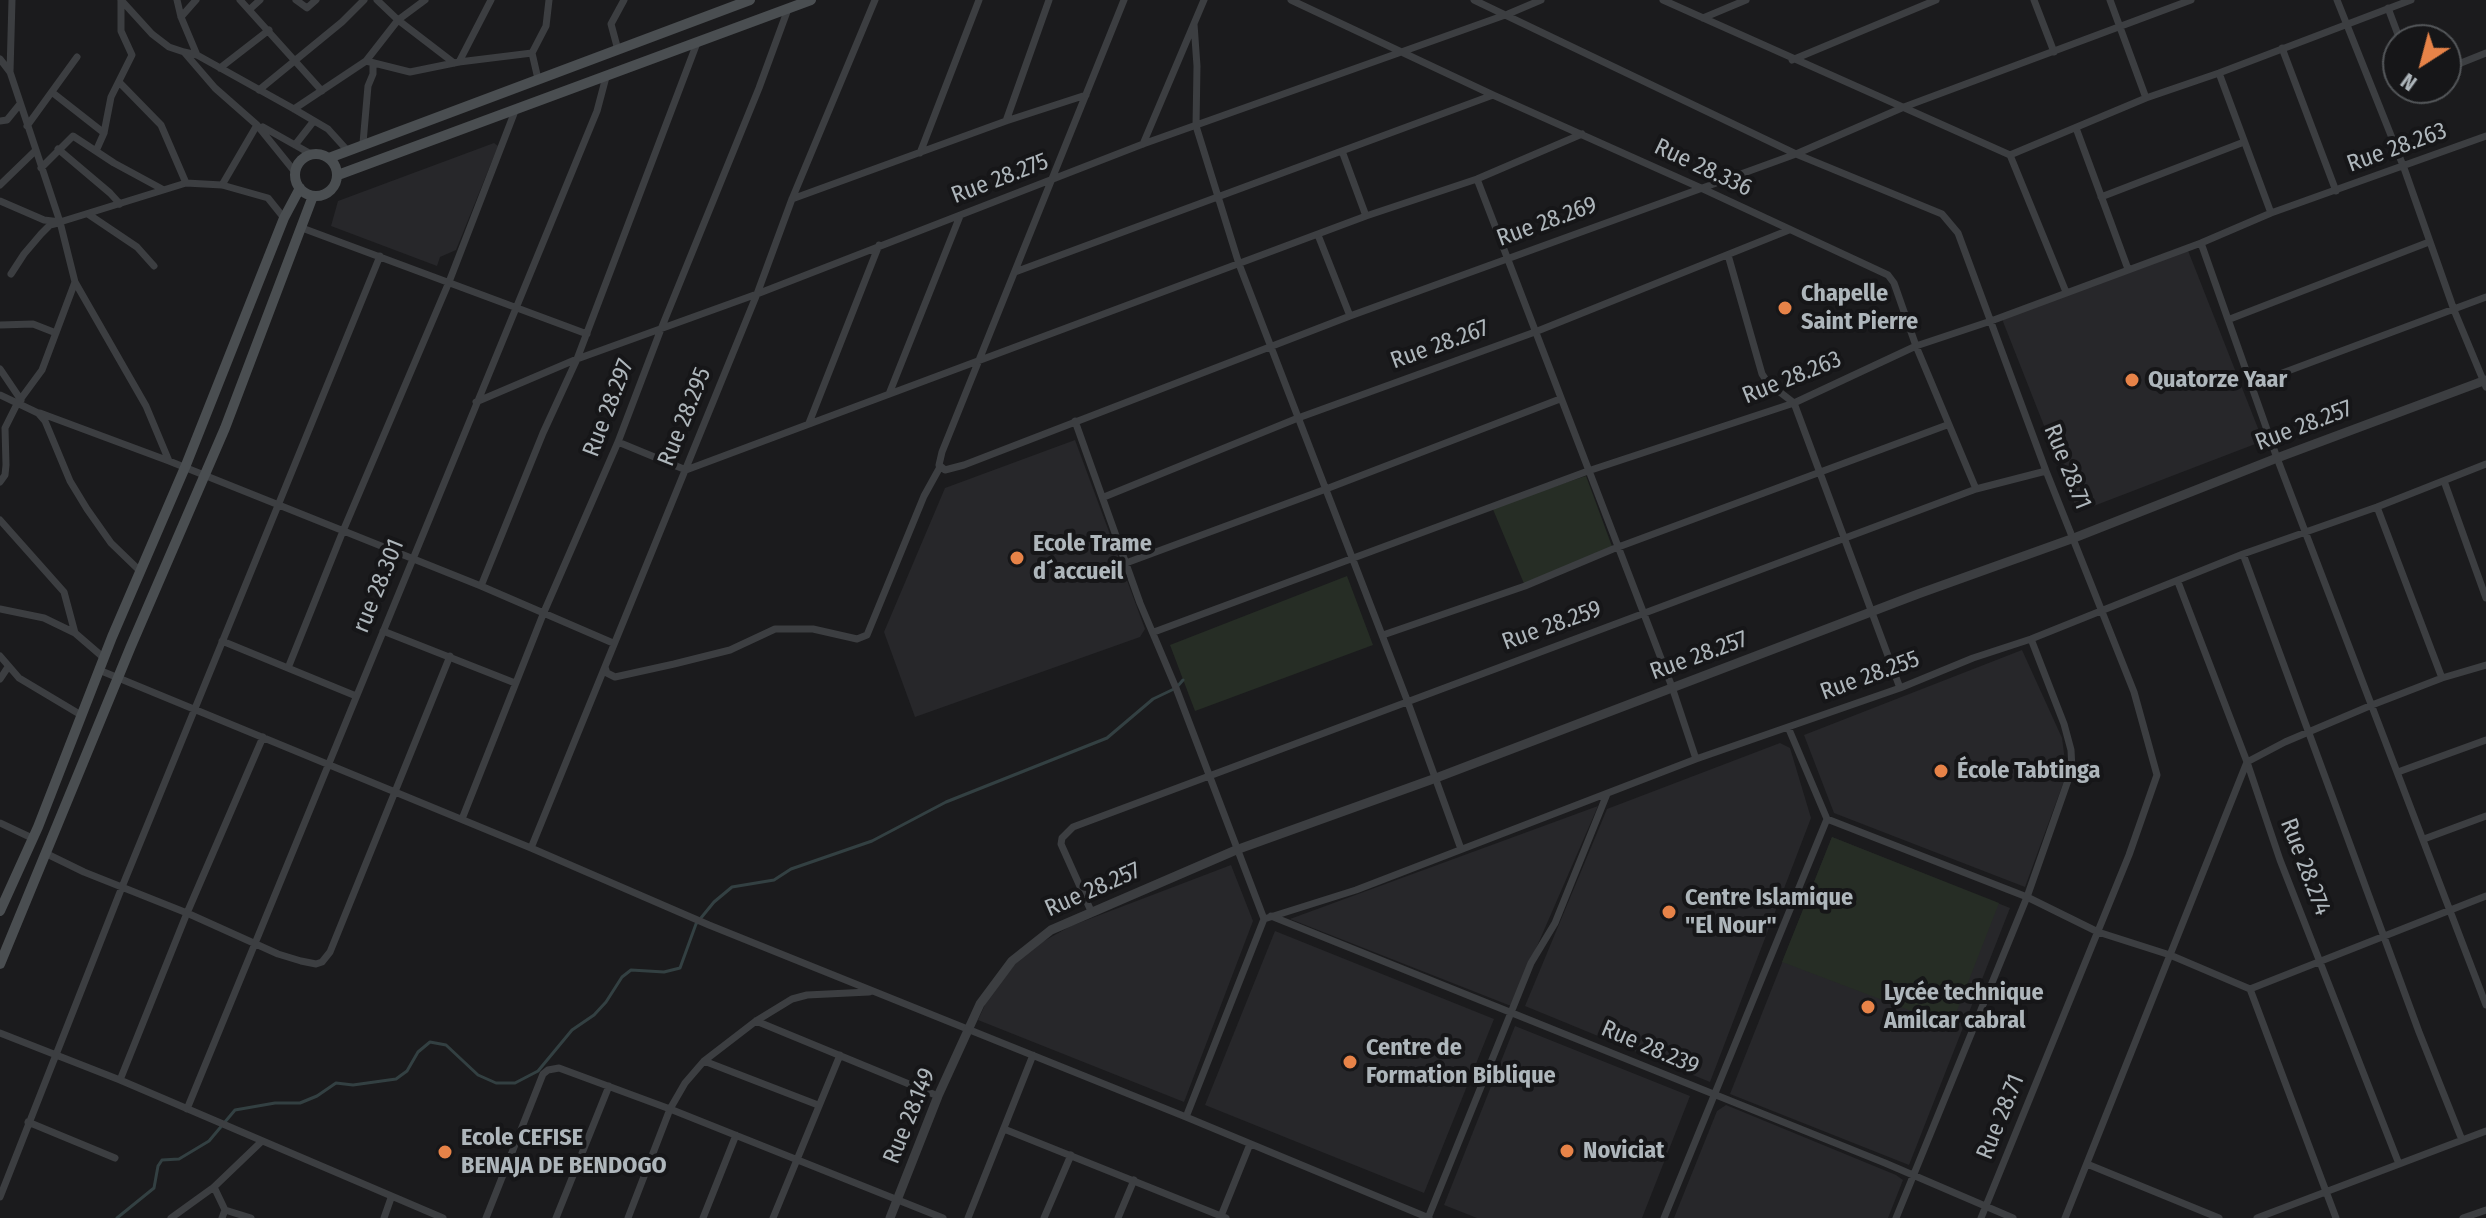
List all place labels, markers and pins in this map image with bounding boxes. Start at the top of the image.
place label: Chapelle Saint Pierre [1801,280,1918,336]
marker: Chapelle Saint Pierre [1776,299,1794,317]
place label: Quatorze Yaar [2148,366,2287,394]
marker: Quatorze Yaar [2123,371,2141,389]
place label: Ecole Trame d´accueil [1033,530,1152,586]
marker: Ecole Trame d´accueil [1008,549,1026,567]
place label: École Tabtinga [1957,757,2100,785]
marker: École Tabtinga [1932,762,1950,780]
place label: Centre Islamique "El Nour" [1685,884,1853,940]
marker: Centre Islamique "El Nour" [1660,903,1678,921]
place label: Lycée technique Amilcar cabral [1884,979,2044,1035]
marker: Lycée technique Amilcar cabral [1859,998,1877,1016]
place label: Centre de Formation Biblique [1366,1034,1556,1090]
marker: Centre de Formation Biblique [1341,1053,1359,1071]
place label: Ecole CEFISE BENAJA DE BENDOGO [461,1124,667,1180]
place label: Noviciat [1583,1137,1665,1165]
marker: Noviciat [1558,1142,1576,1160]
marker: Ecole CEFISE BENAJA DE BENDOGO [436,1143,454,1161]

